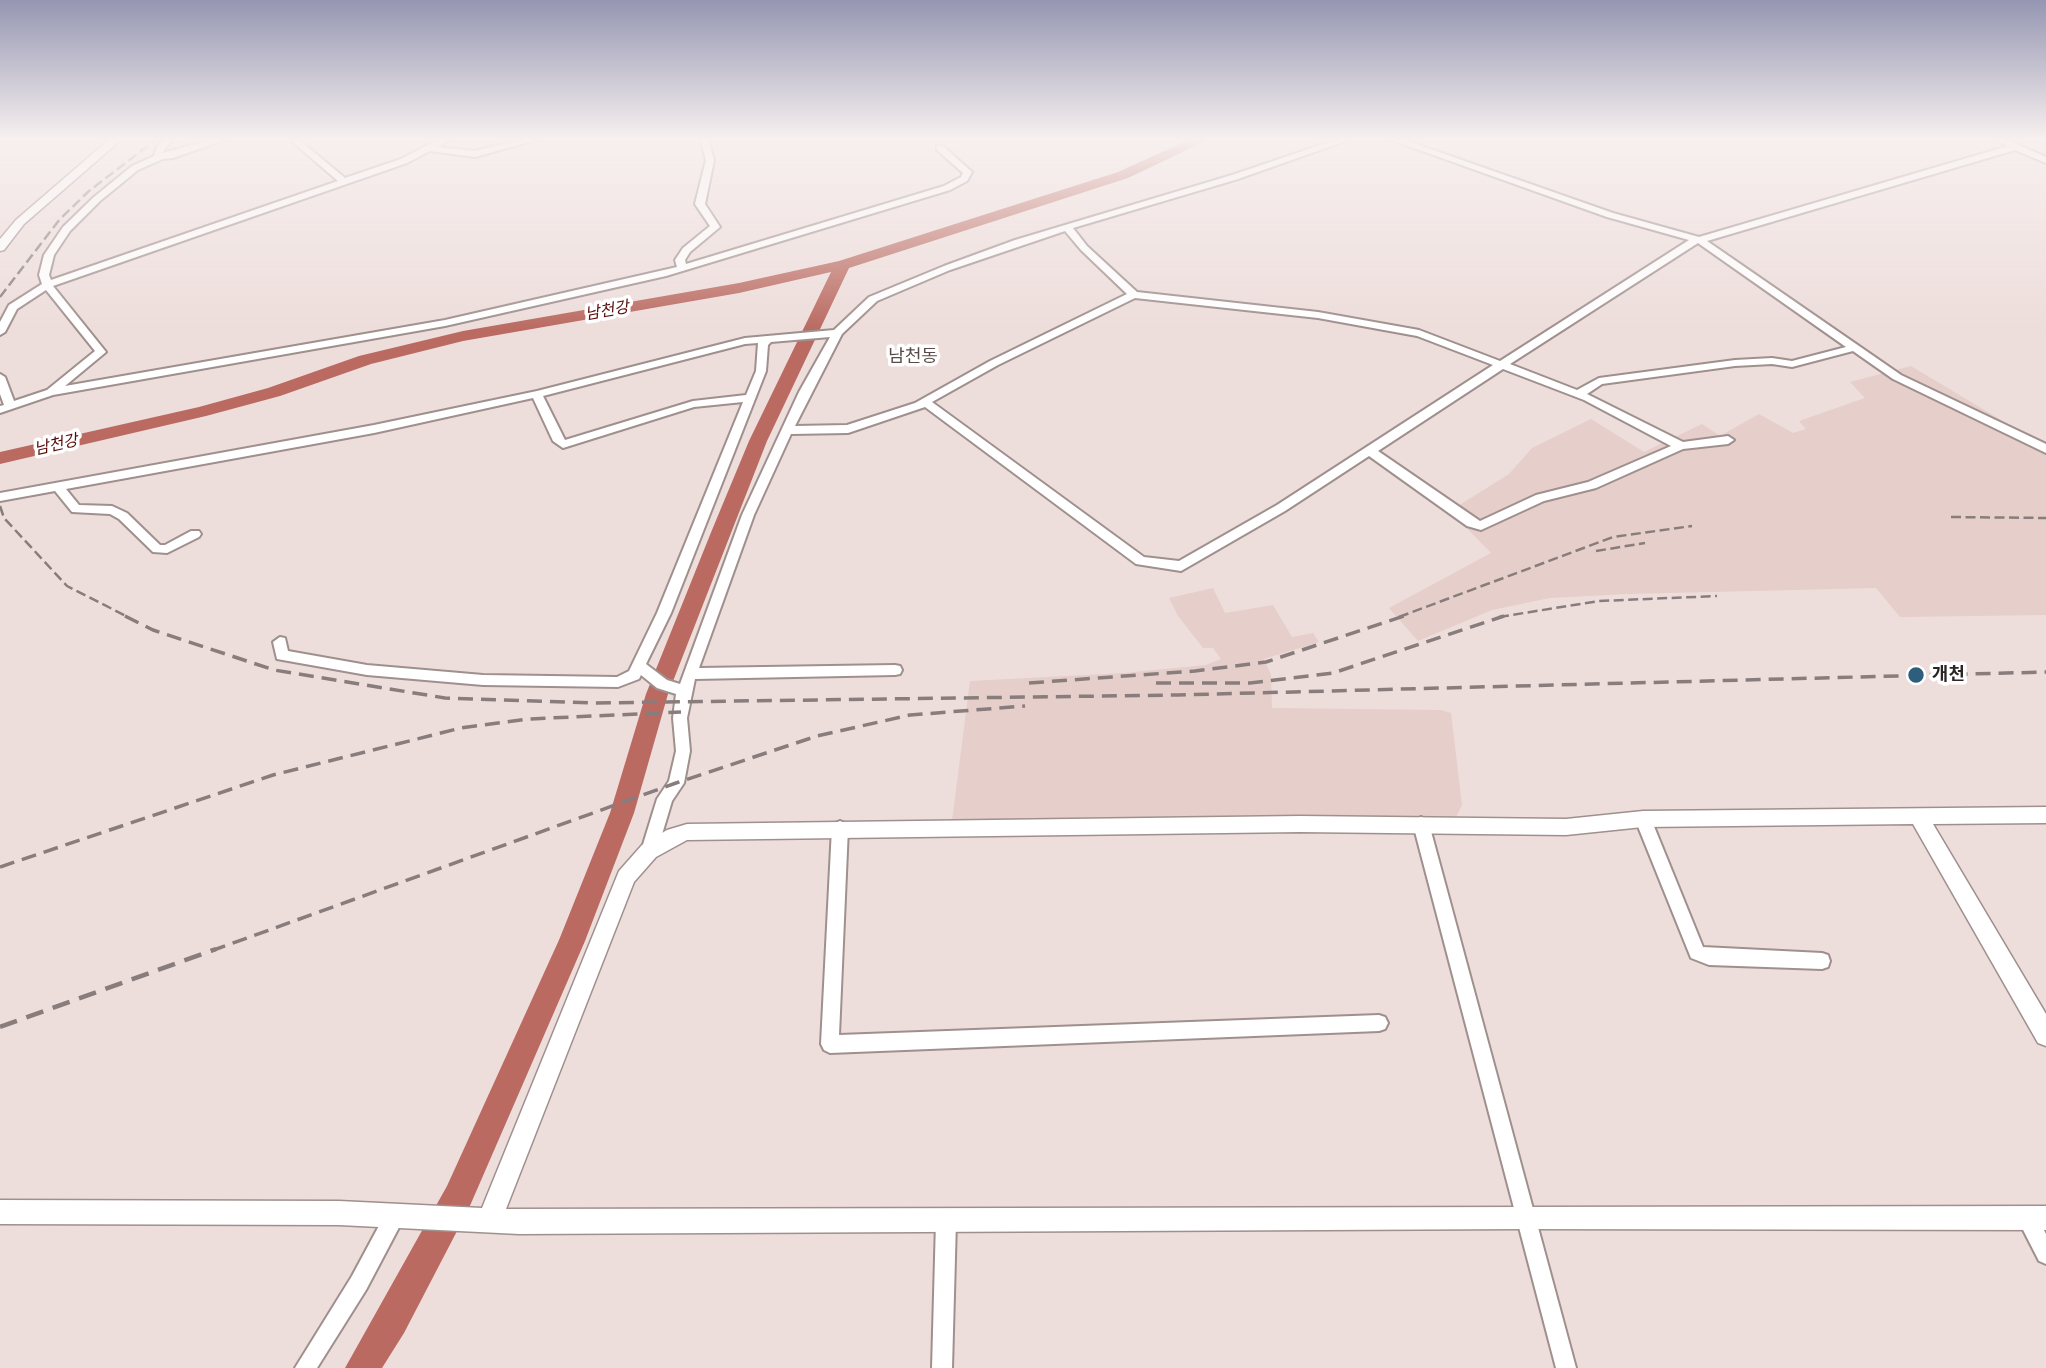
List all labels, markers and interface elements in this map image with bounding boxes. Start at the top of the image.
water label: 남천강 [584,298,630,324]
district label: 남천동 [888,346,938,368]
water label: 남천강 [32,431,80,459]
place label: 개천 [1932,664,1965,686]
marker: 개천 [1906,665,1926,685]

